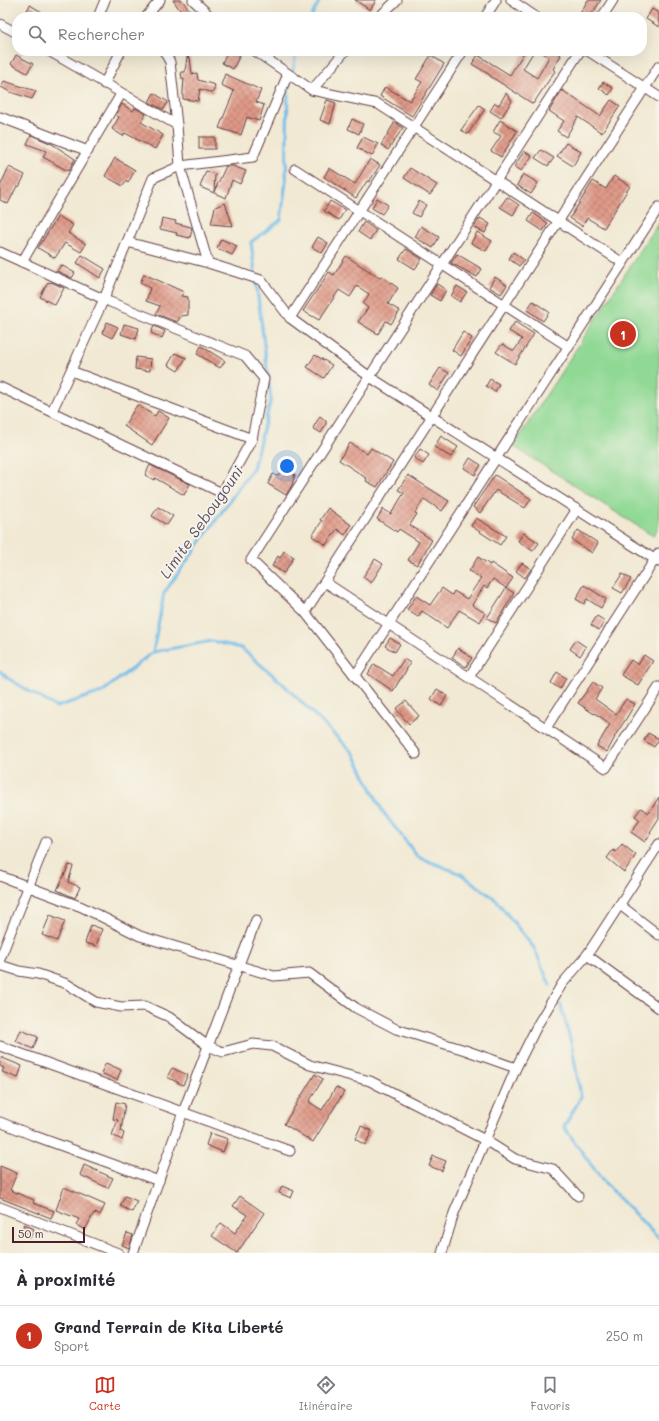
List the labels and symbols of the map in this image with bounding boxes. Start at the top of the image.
pin: 1 [610,319,636,349]
your location [277,456,297,476]
water label: Limite Sebougouni [155,462,248,582]
scale bar [12,1225,85,1244]

